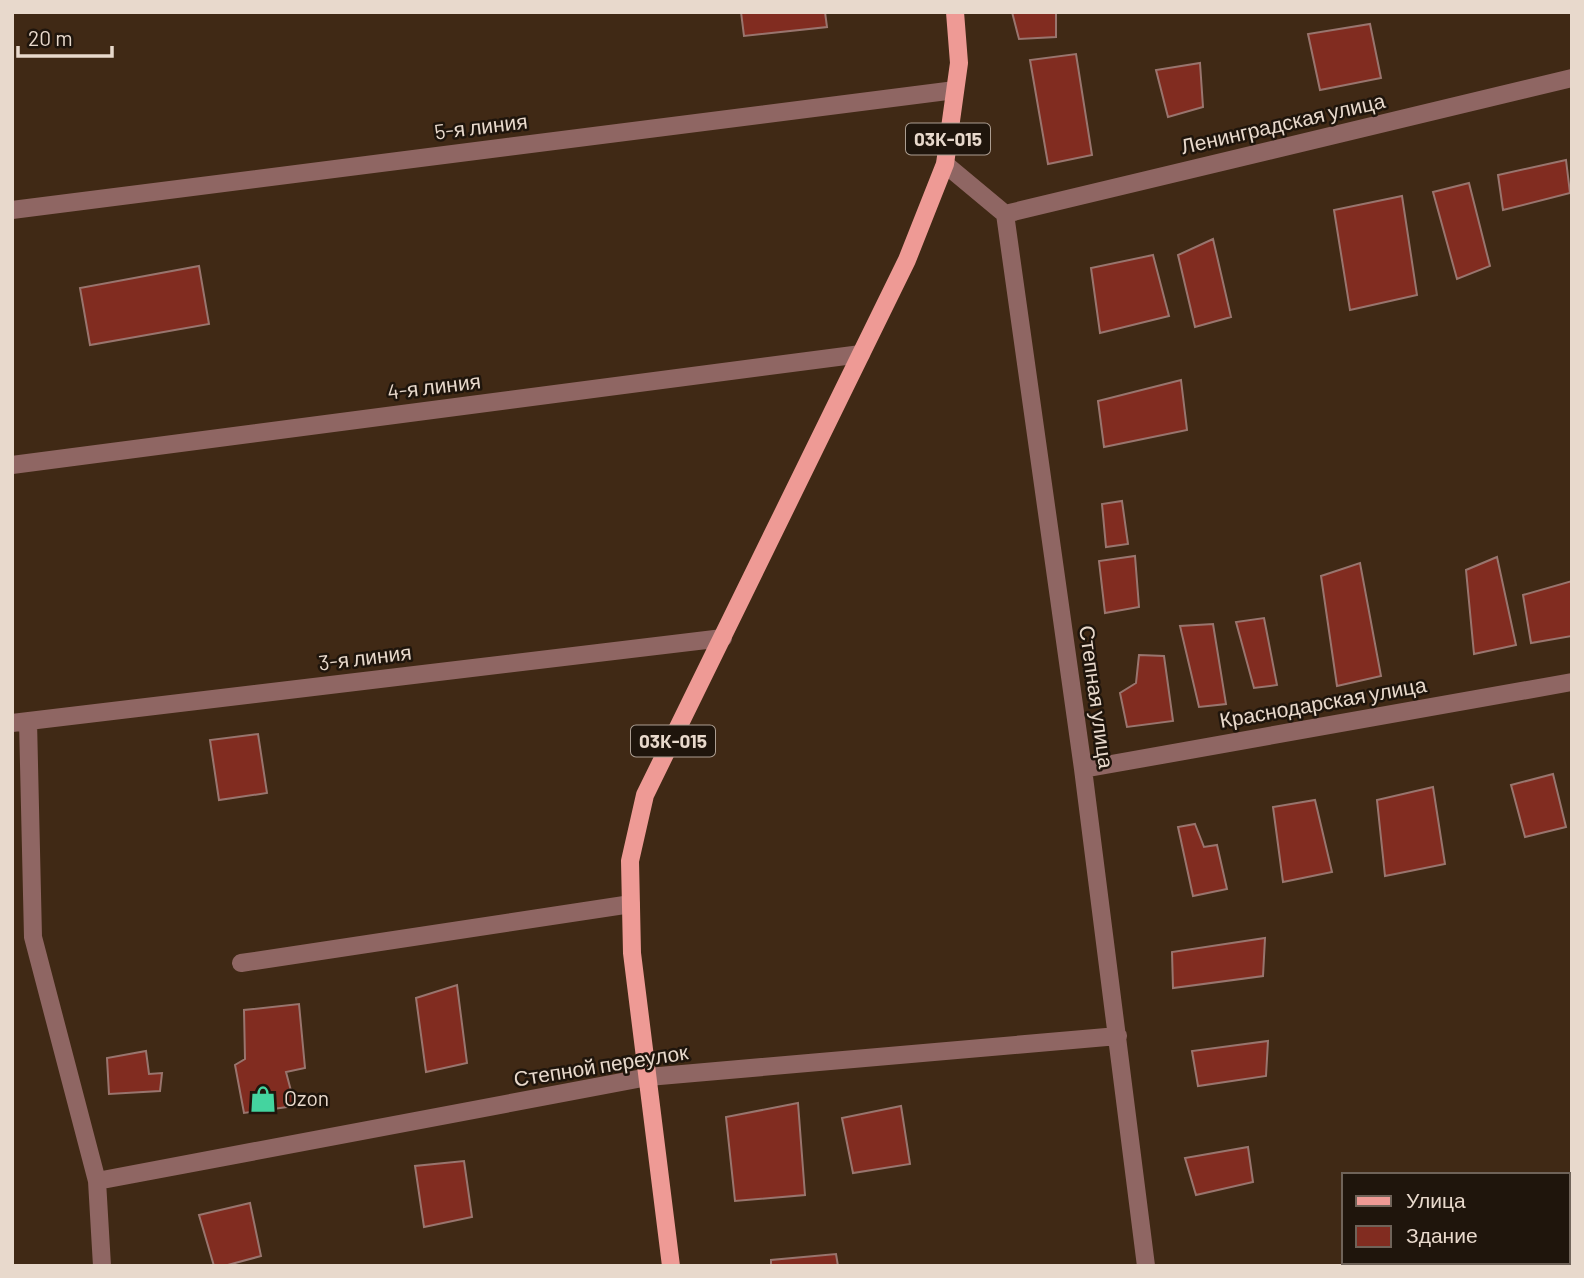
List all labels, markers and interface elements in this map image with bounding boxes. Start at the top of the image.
scale bar [18,14,112,58]
text: 20 m [28,25,73,50]
street label: Ленинградская улица [1178,87,1387,158]
street label: 5-я линия [433,107,529,144]
road number: 03К-015 [906,124,990,154]
street label: 4-я линия [386,367,482,404]
street label: Степная улица [1075,624,1120,770]
street label: 3-я линия [317,638,413,675]
street label: Краснодарская улица [1217,671,1428,732]
road number: 03К-015 [631,726,715,756]
street label: Степной переулок [512,1038,691,1091]
shop icon: Ozon [248,1084,278,1114]
place label: Ozon [284,1085,329,1110]
legend [1342,1173,1570,1264]
text: Улица [1406,1187,1466,1212]
text: Здание [1406,1222,1478,1247]

